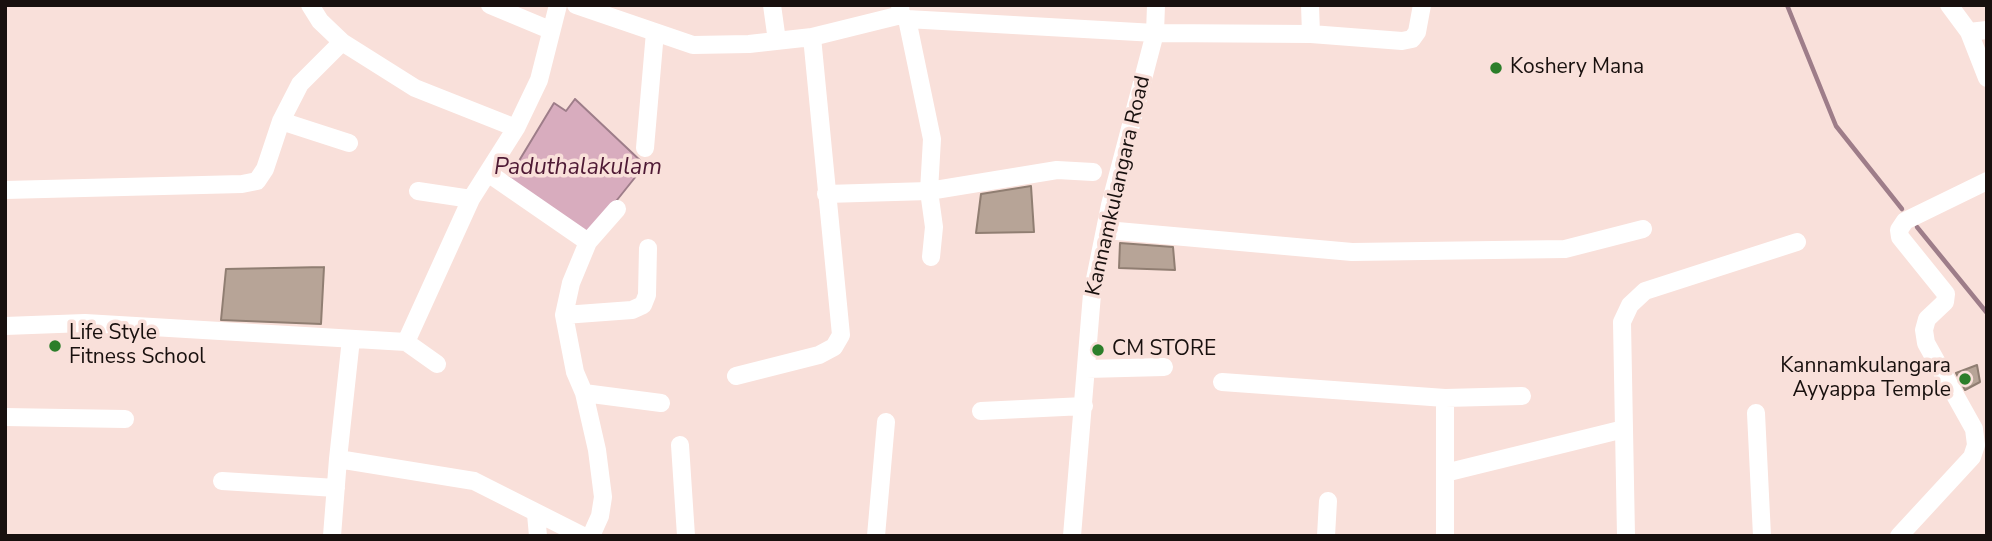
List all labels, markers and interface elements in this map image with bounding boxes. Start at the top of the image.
place label: Koshery Mana [1510,55,1644,81]
marker: Koshery Mana [1488,60,1504,76]
street label: Kannamkulangara Road [1081,74,1157,298]
water label: Paduthalakulam [494,154,662,182]
place label: Life Style Fitness School [69,321,206,371]
place label: CM STORE [1112,337,1216,363]
marker: Life Style Fitness School [47,338,63,354]
marker: CM STORE [1090,342,1106,358]
place label: Kannamkulangara Ayyappa Temple [1780,354,1951,404]
marker: Kannamkulangara Ayyappa Temple [1957,371,1973,387]

